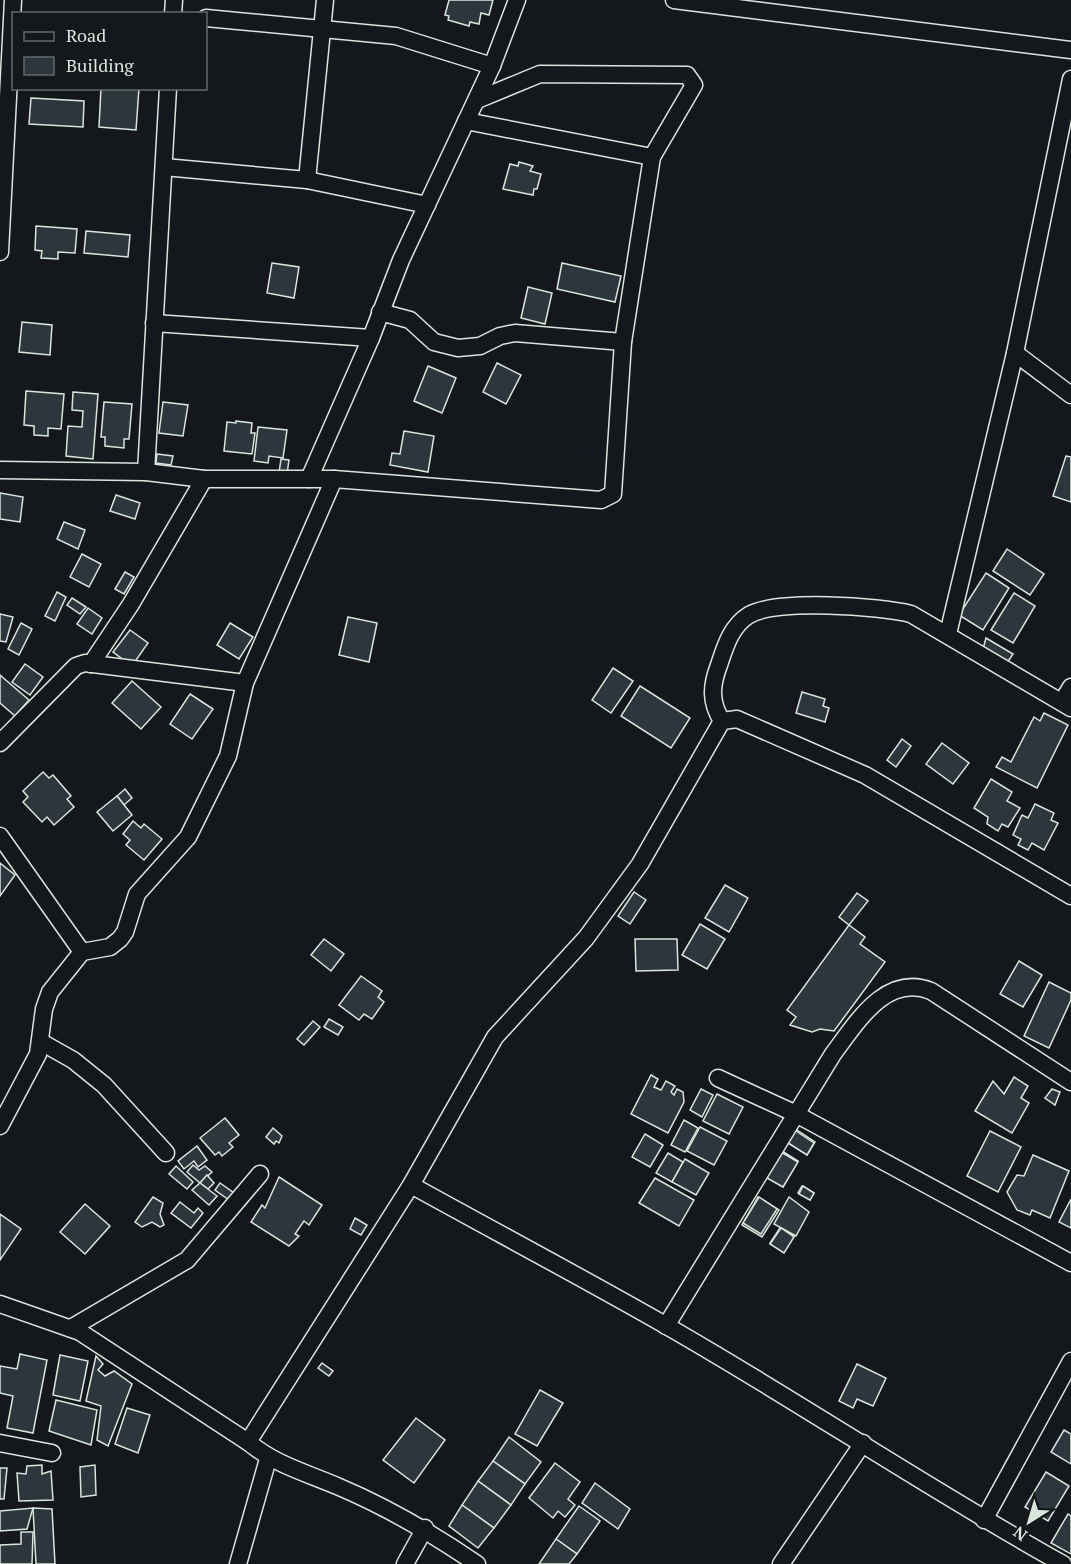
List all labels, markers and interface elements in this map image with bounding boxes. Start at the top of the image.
legend [12,12,207,90]
text: Road [66,23,106,47]
text: Building [66,53,134,77]
north arrow [999,1492,1059,1552]
text: N [1009,1522,1031,1546]

